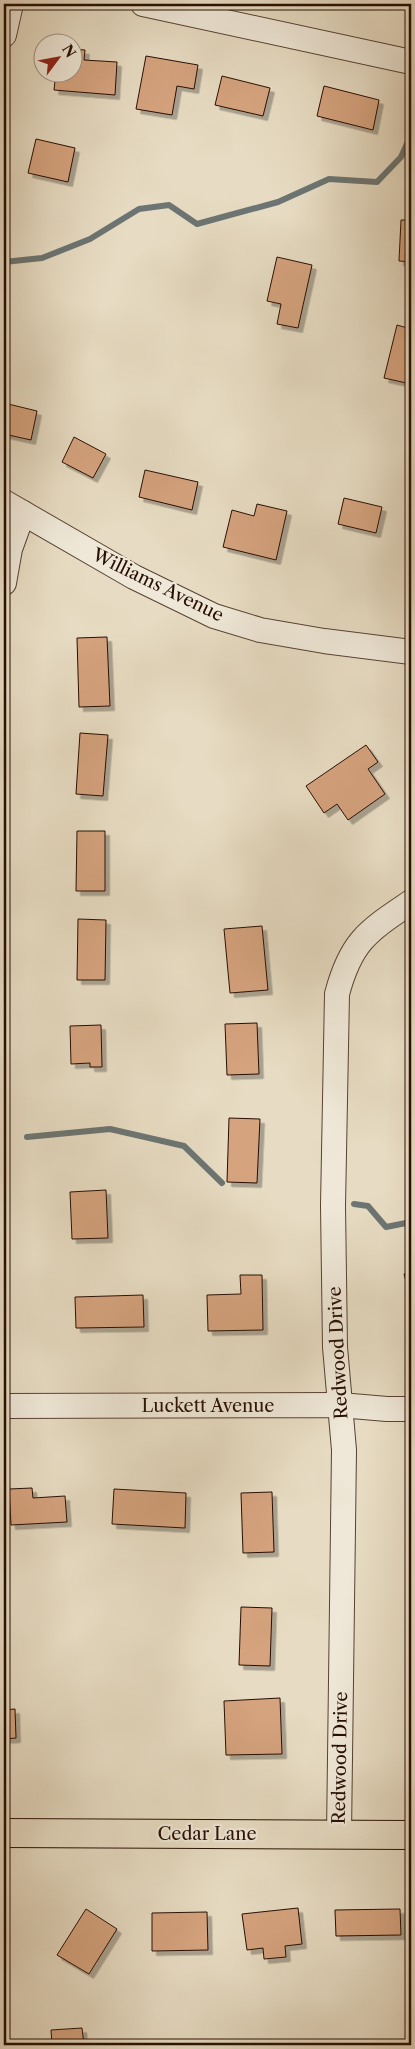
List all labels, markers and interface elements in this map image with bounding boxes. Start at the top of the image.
north arrow [32,32,82,82]
text: N [58,41,80,61]
street label: Williams Avenue [88,543,227,626]
street label: Redwood Drive [324,1286,352,1420]
street label: Luckett Avenue [142,1395,274,1417]
street label: Redwood Drive [328,1691,352,1825]
street label: Cedar Lane [157,1823,257,1845]

